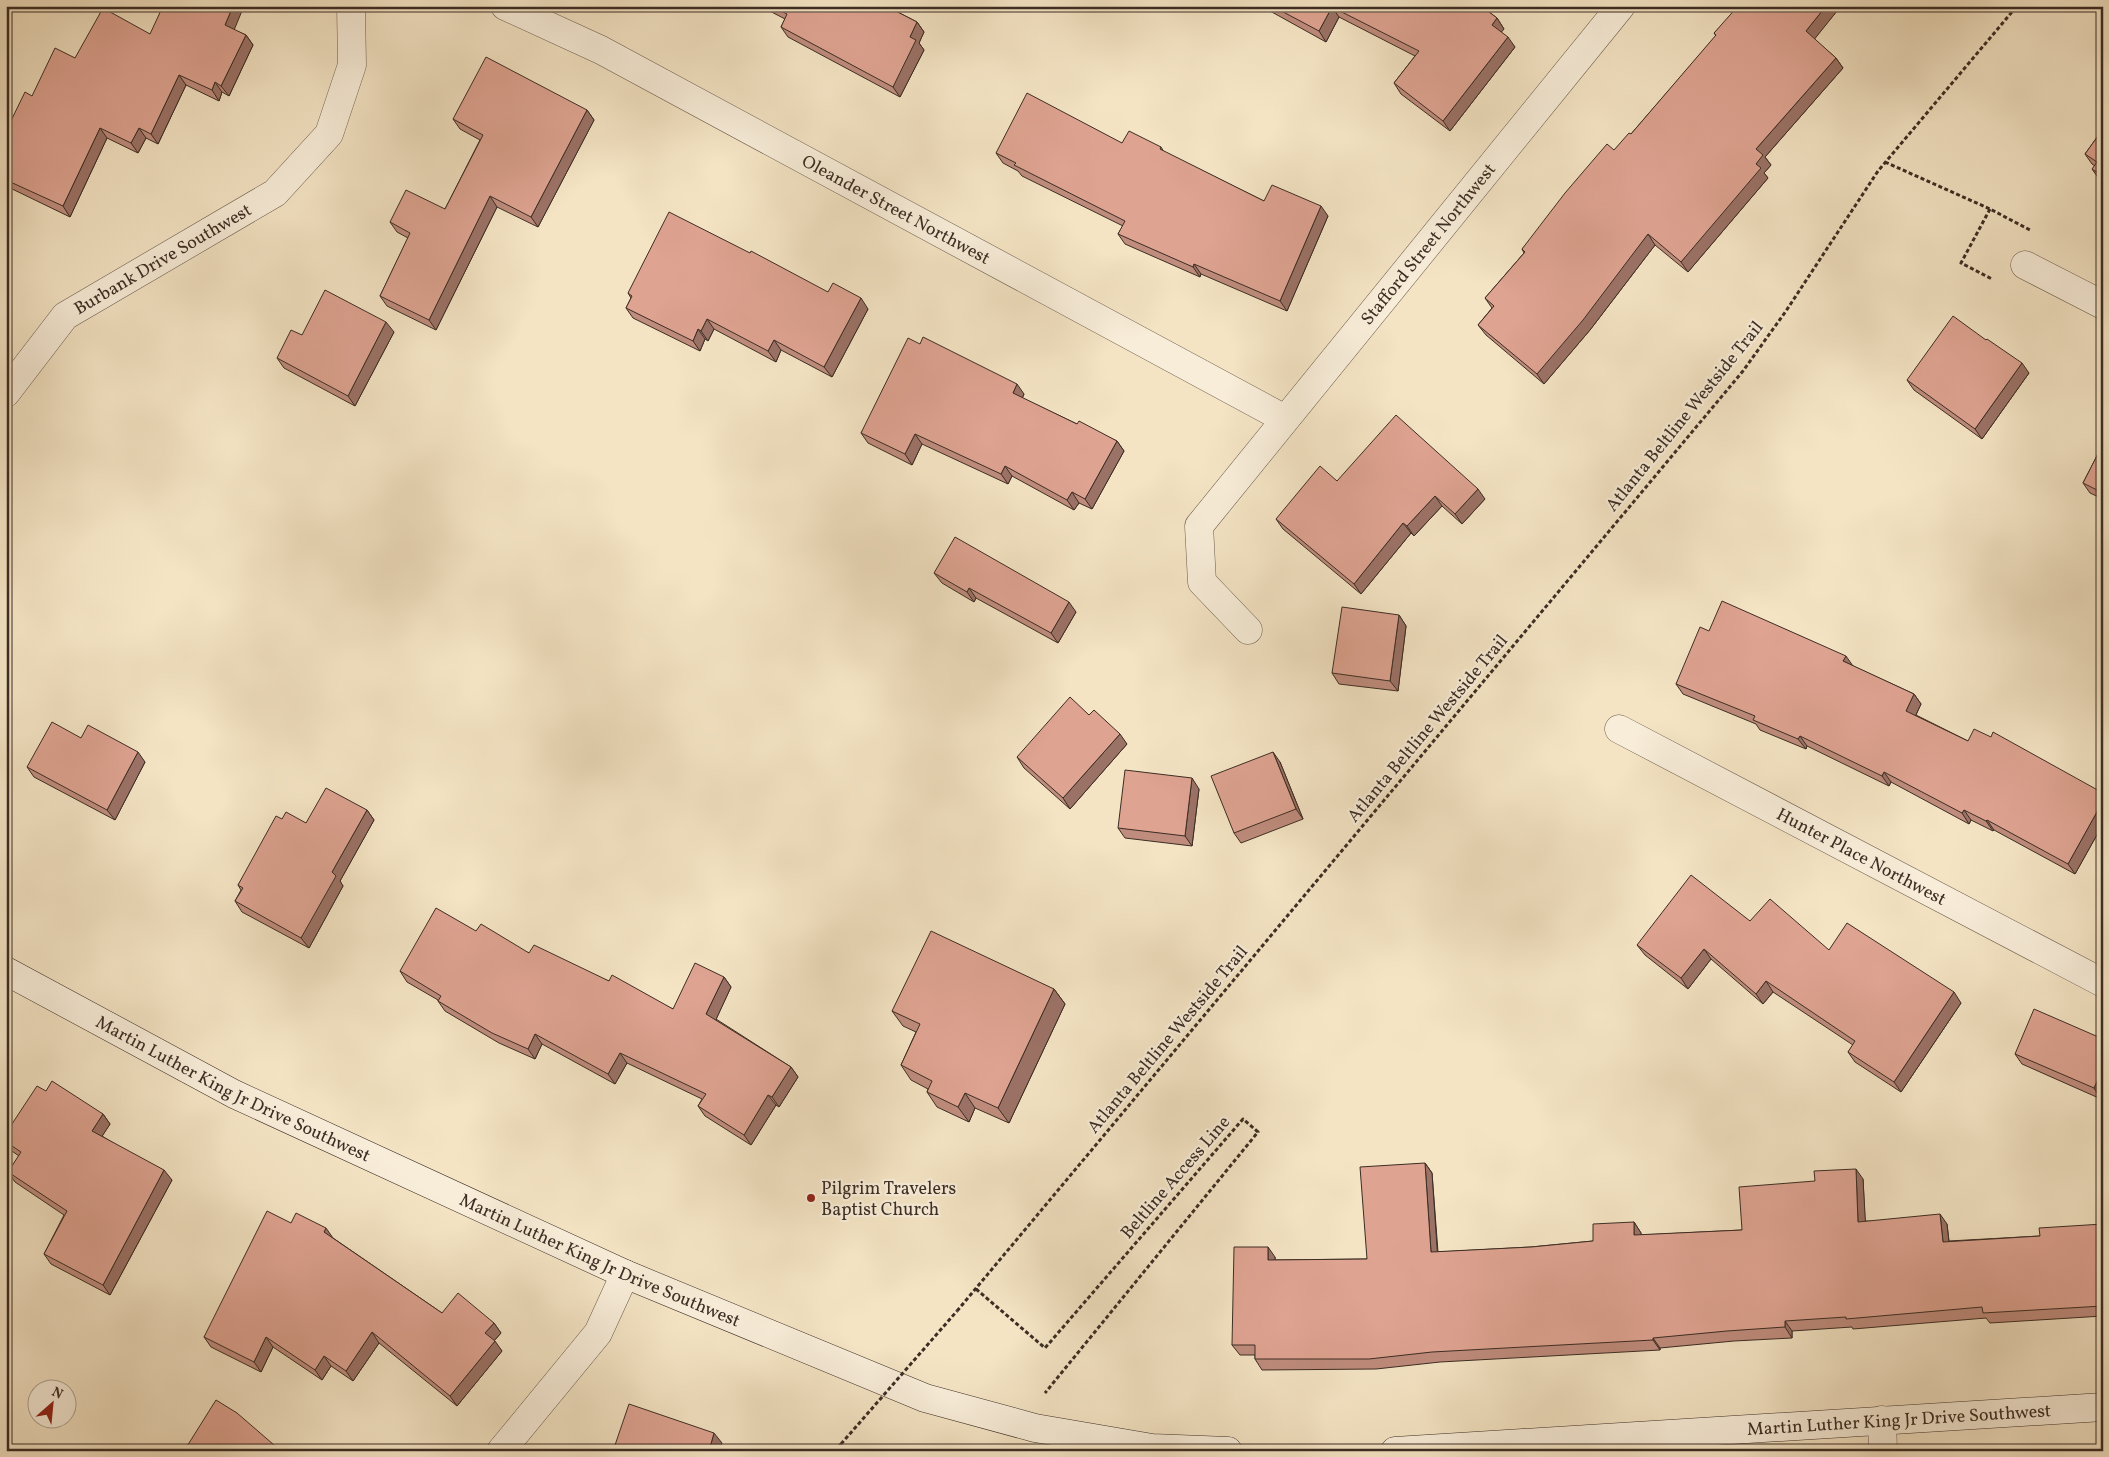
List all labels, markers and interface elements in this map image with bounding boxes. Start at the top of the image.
street label: Oleander Street Northwest [797,150,994,272]
street label: Stafford Street Northwest [1356,158,1503,331]
street label: Burbank Drive Southwest [70,198,257,322]
street label: Atlanta Beltline Westside Trail [1600,316,1770,517]
street label: Atlanta Beltline Westside Trail [1342,630,1514,828]
street label: Hunter Place Northwest [1772,803,1950,913]
street label: Atlanta Beltline Westside Trail [1082,941,1254,1139]
street label: Martin Luther King Jr Drive Southwest [91,1011,374,1169]
street label: Beltline Access Line [1116,1111,1237,1245]
place label: Pilgrim Travelers Baptist Church [821,1177,956,1223]
street label: Martin Luther King Jr Drive Southwest [455,1188,744,1334]
marker: Pilgrim Travelers Baptist Church [805,1192,817,1204]
north arrow [28,1380,78,1430]
text: N [48,1383,66,1405]
street label: Martin Luther King Jr Drive Southwest [1746,1399,2052,1443]

